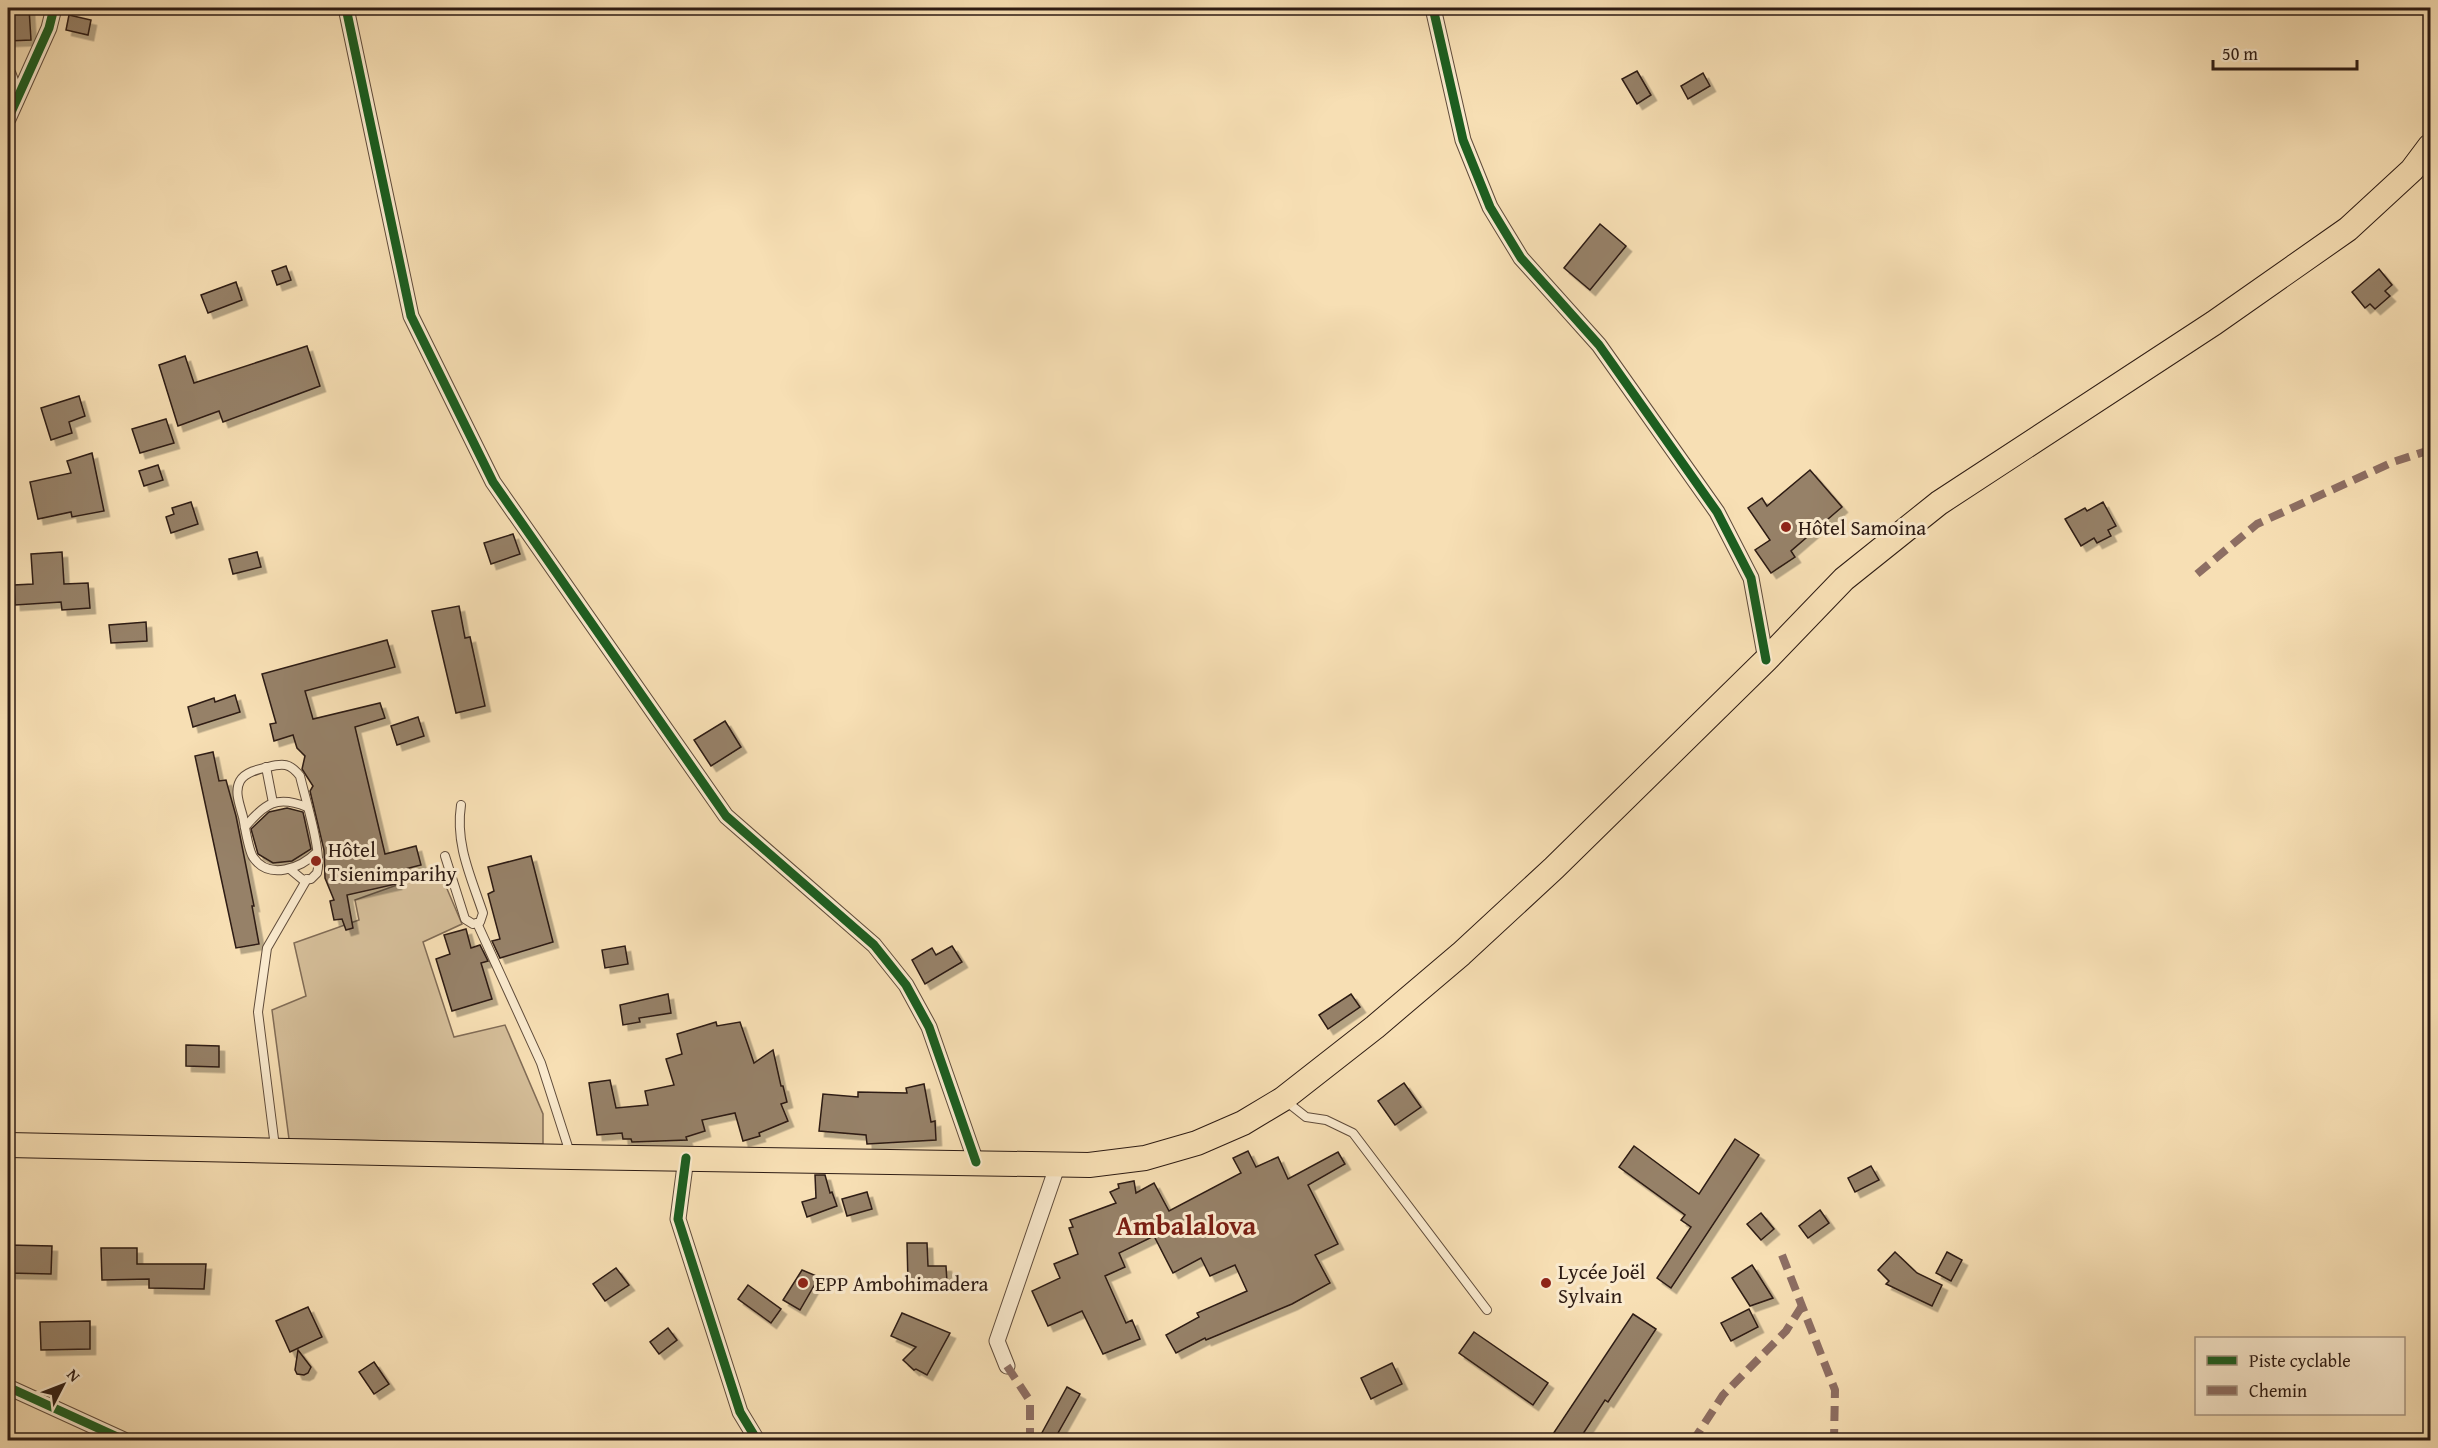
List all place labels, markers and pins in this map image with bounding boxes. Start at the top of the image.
place label: Hôtel Samoina [1798,512,1926,543]
marker: Hôtel Samoina [1779,520,1793,534]
place label: Hôtel Tsienimparihy [328,834,457,889]
marker: Hôtel Tsienimparihy [309,854,323,868]
place label: Lycée Joël Sylvain [1558,1256,1646,1311]
place label: EPP Ambohimadera [815,1268,989,1299]
marker: EPP Ambohimadera [796,1276,810,1290]
marker: Lycée Joël Sylvain [1539,1276,1553,1290]

